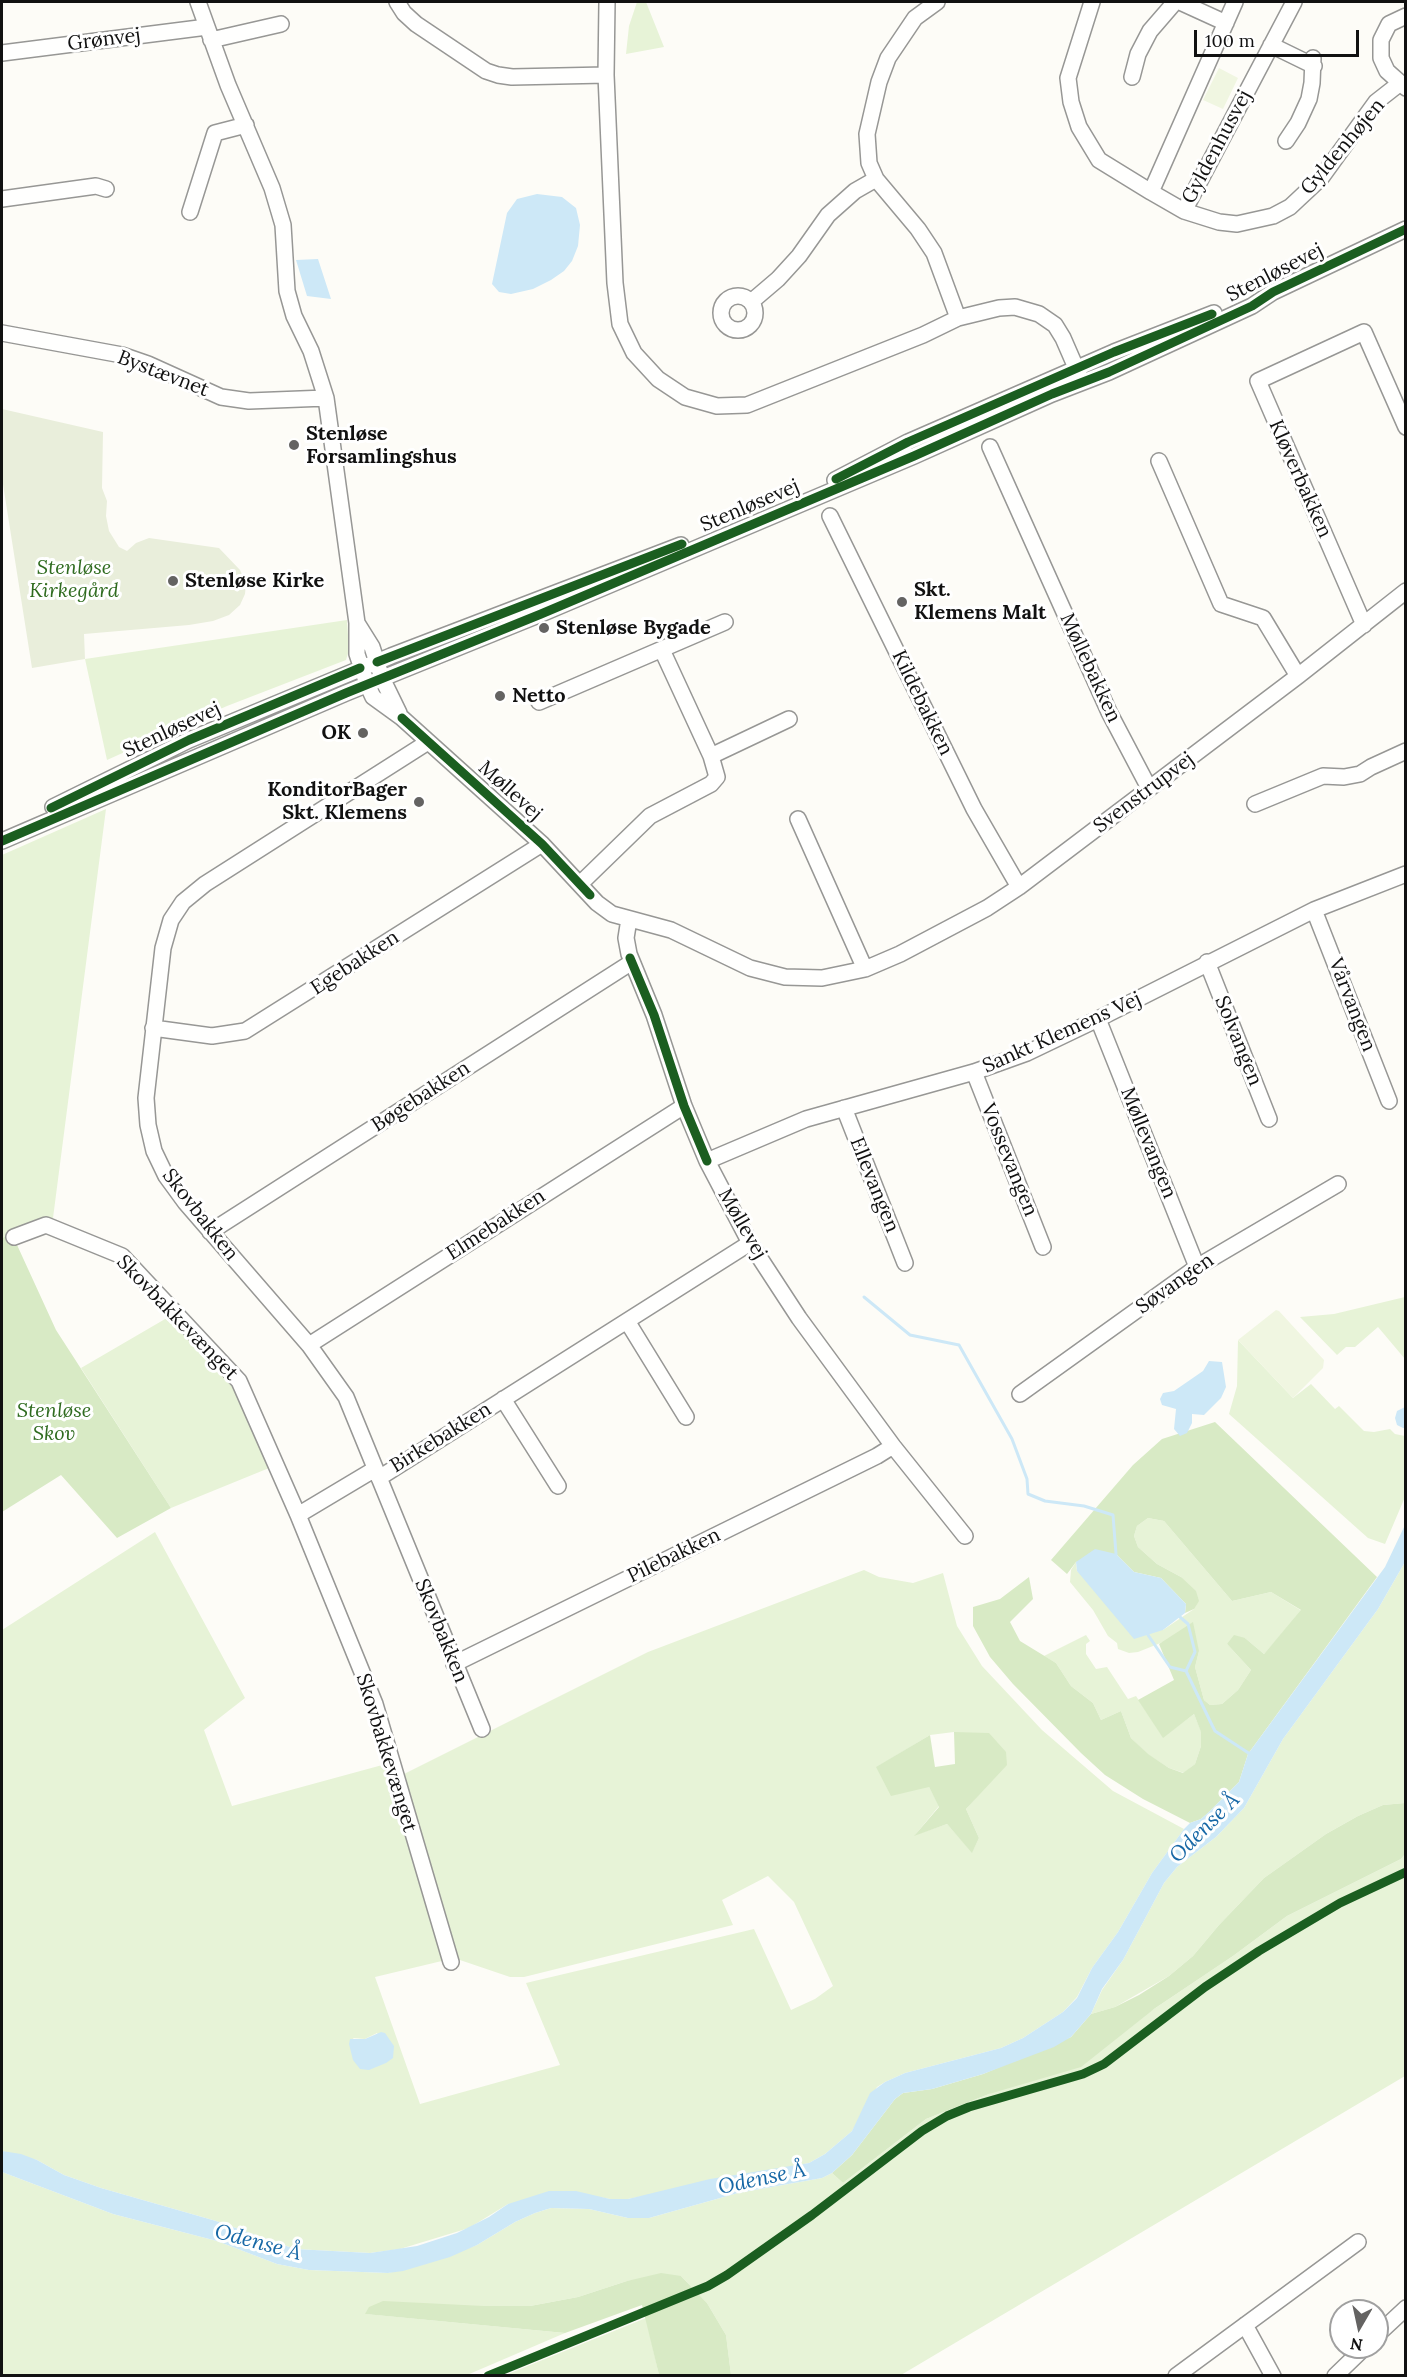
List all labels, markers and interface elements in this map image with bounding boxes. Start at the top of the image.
scale bar [1197,18,1362,56]
street label: Grønvej [66,24,142,56]
text: 100 m [1205,29,1255,52]
street label: Gyldenhusvej [1177,86,1257,208]
street label: Gyldenhøjen [1296,94,1390,200]
street label: Stenløsevej [1223,238,1327,308]
street label: Bystævnet [114,346,212,402]
street label: Kløverbakken [1263,416,1337,542]
place label: Stenløse Forsamlingshus [306,422,457,469]
marker: Stenløse Forsamlingshus [287,438,301,452]
street label: Stenløsevej [697,474,803,538]
park label: Stenløse Kirkegård [29,556,119,603]
place label: Stenløse Kirke [185,569,324,593]
marker: Stenløse Kirke [166,574,180,588]
place label: Skt. Klemens Malt [914,578,1046,625]
marker: Skt. Klemens Malt [895,595,909,609]
street label: Møllebakken [1054,609,1126,727]
place label: Stenløse Bygade [556,616,711,640]
marker: Stenløse Bygade [537,621,551,635]
street label: Kildebakken [886,647,958,759]
place label: Netto [512,684,566,708]
marker: Netto [493,689,507,703]
street label: Stenløsevej [119,697,225,763]
place label: OK [322,721,351,745]
marker: OK [356,726,370,740]
street label: Svenstrupvej [1089,747,1199,839]
street label: Møllevej [473,756,547,826]
place label: KonditorBager Skt. Klemens [267,778,407,825]
marker: KonditorBager Skt. Klemens [412,795,426,809]
street label: Egebakken [306,926,404,1000]
street label: Vårvangen [1323,955,1381,1055]
street label: Sankt Klemens Vej [979,987,1145,1079]
street label: Solvangen [1209,993,1267,1089]
street label: Bøgebakken [367,1056,475,1138]
street label: Møllevangen [1115,1084,1181,1202]
street label: Vossevangen [975,1100,1043,1220]
street label: Ellevangen [844,1134,904,1236]
street label: Skovbakken [157,1164,243,1266]
street label: Elmebakken [442,1184,550,1266]
street label: Møllevej [712,1184,772,1264]
street label: Søvangen [1132,1249,1218,1319]
street label: Skovbakkevænget [111,1250,243,1386]
street label: Birkebakken [386,1398,496,1478]
park label: Stenløse Skov [17,1399,91,1446]
street label: Pilebakken [624,1523,724,1589]
street label: Skovbakken [409,1576,473,1686]
street label: Skovbakkevænget [350,1671,422,1835]
water label: Odense Å [1165,1788,1245,1868]
water label: Odense Å [716,2157,808,2201]
water label: Odense Å [212,2219,304,2267]
north arrow [1329,2299,1389,2359]
text: N [1349,2334,1364,2356]

